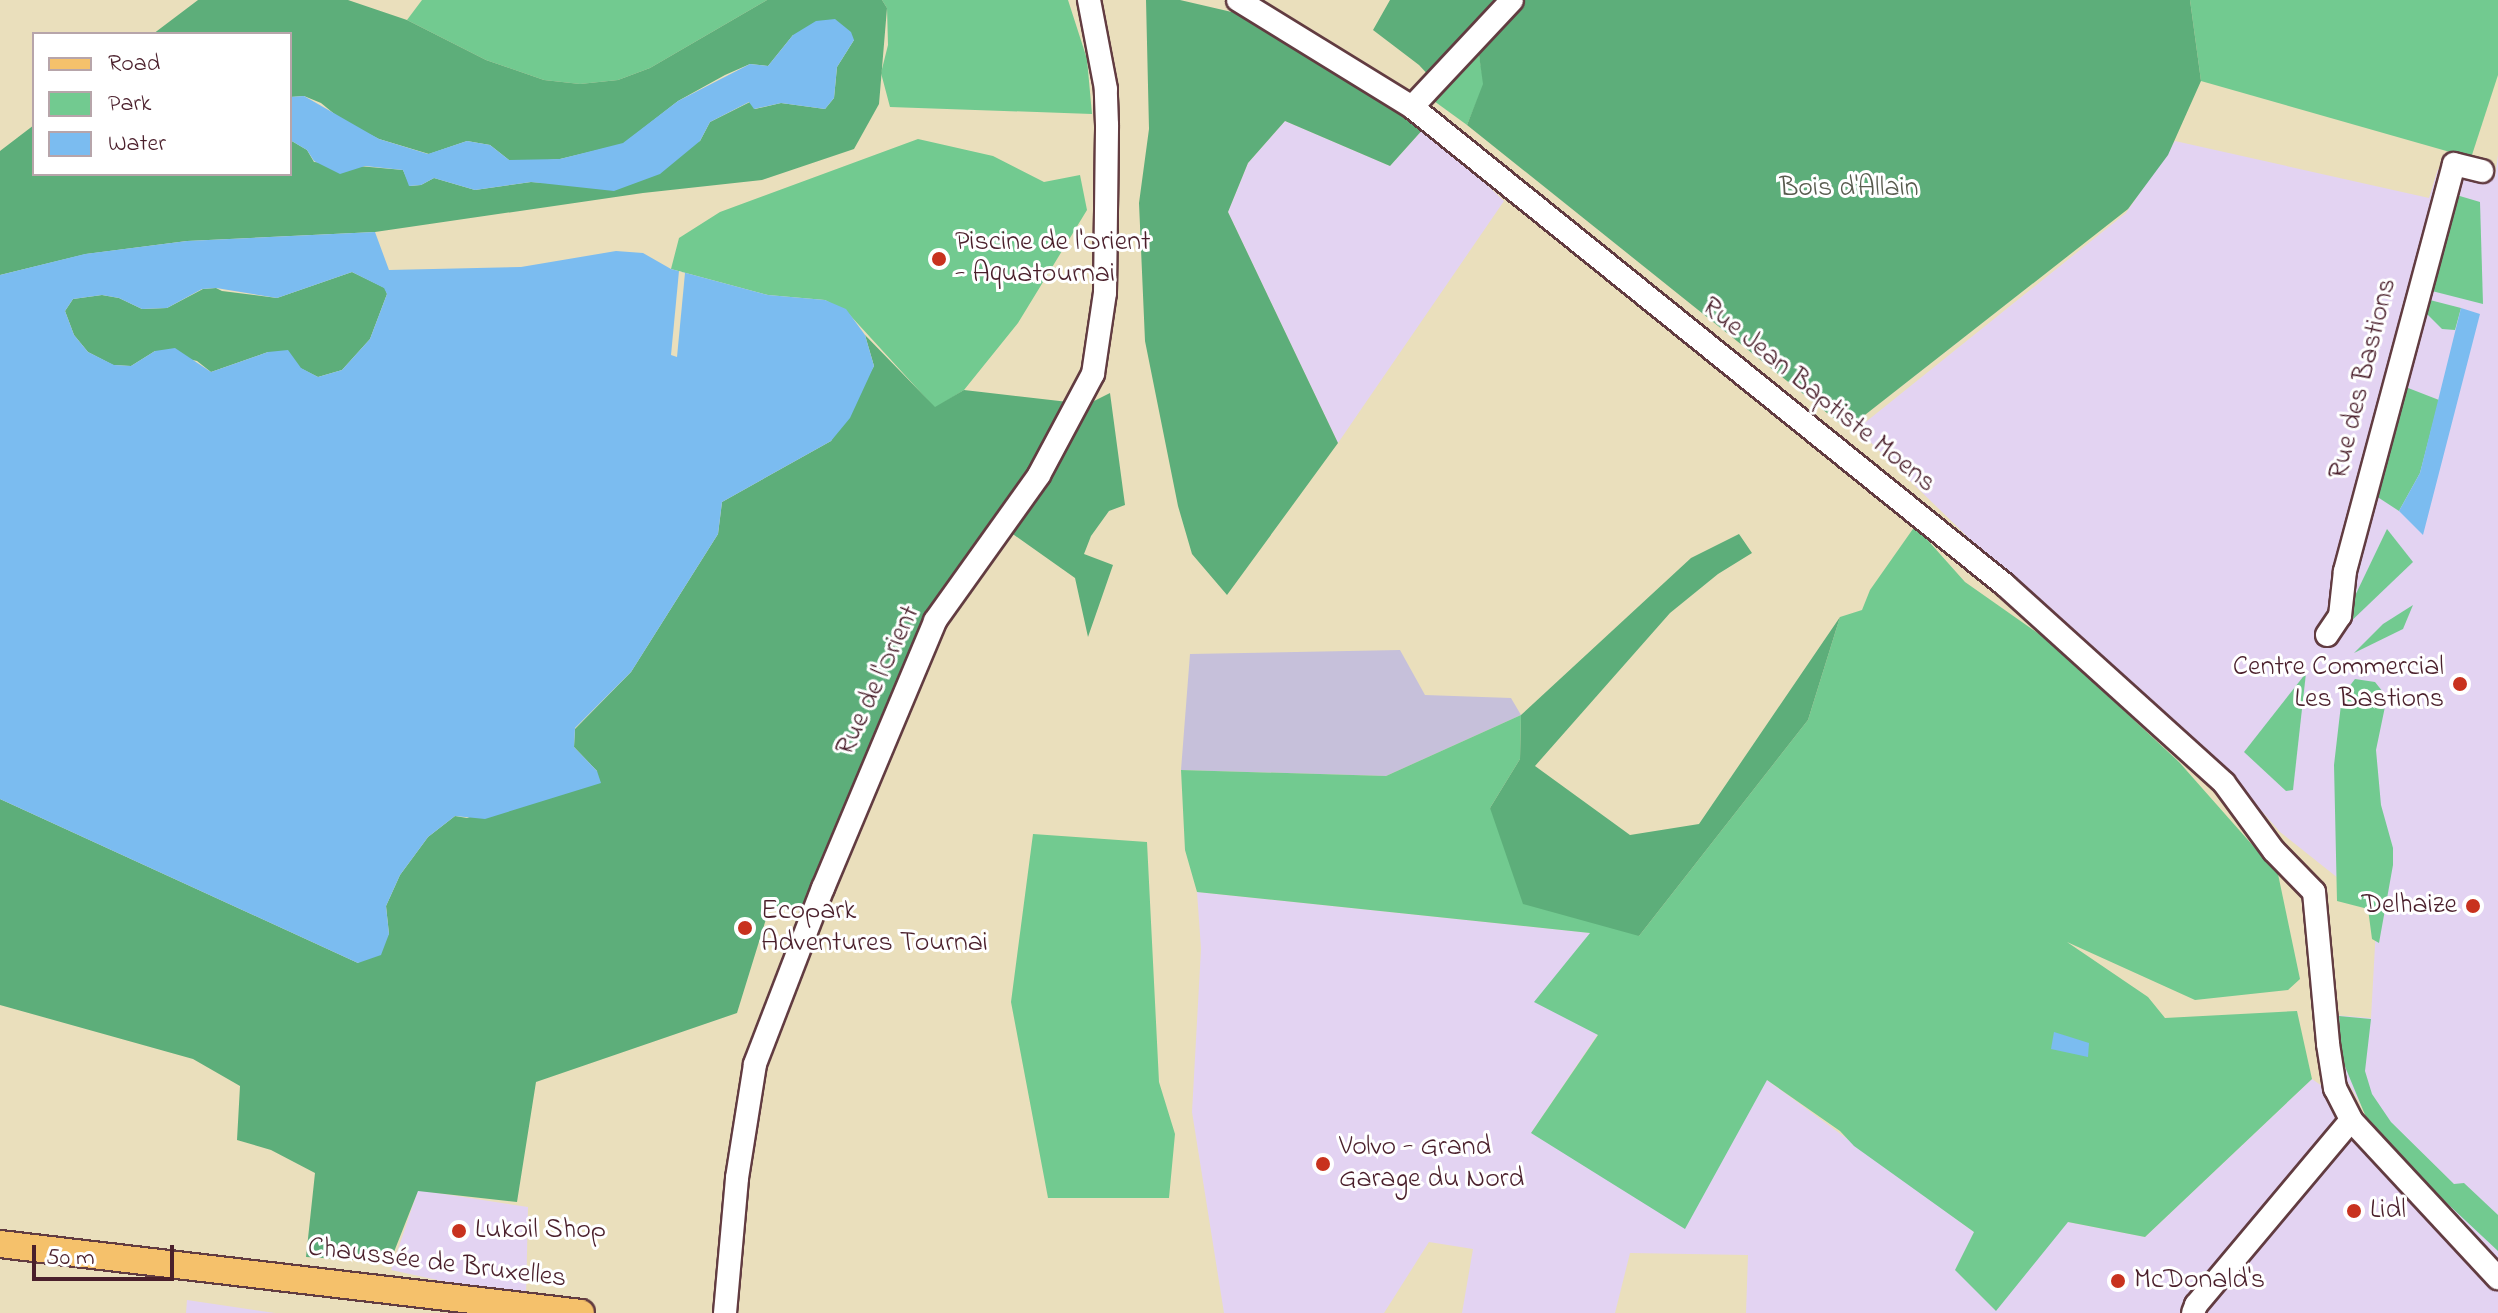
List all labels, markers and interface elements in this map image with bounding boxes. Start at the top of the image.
legend [32,32,292,176]
text: Road [108,47,160,82]
text: Park [108,87,151,122]
text: Water [108,127,166,162]
park label: Bois d'Allain [1780,172,1918,206]
place label: Piscine de l'Orient - Aquatournai [955,226,1150,292]
marker: Piscine de l'Orient - Aquatournai [930,250,948,268]
street label: Rue des Bastions [2323,275,2405,483]
street label: Rue Jean Baptiste Moens [1694,291,1942,501]
street label: Rue de l'Orient [830,601,928,761]
place label: Centre Commercial Les Bastions [2233,651,2444,717]
marker: Centre Commercial Les Bastions [2451,675,2469,693]
place label: Delhaize [2361,889,2457,923]
place label: Ecopark Adventures Tournai [761,895,988,961]
marker: Delhaize [2464,897,2482,915]
marker: Ecopark Adventures Tournai [736,919,754,937]
place label: Volvo - Grand Garage du Nord [1339,1131,1524,1197]
marker: Volvo - Grand Garage du Nord [1314,1155,1332,1173]
place label: Lidl [2370,1194,2406,1228]
marker: Lidl [2345,1202,2363,1220]
place label: Lukoil Shop [475,1214,606,1248]
marker: Lukoil Shop [450,1222,468,1240]
scale bar [36,1229,178,1279]
street label: Chaussée de Bruxelles [306,1231,568,1297]
text: 50 m [46,1241,95,1276]
place label: McDonald's [2134,1264,2265,1298]
marker: McDonald's [2109,1272,2127,1290]

